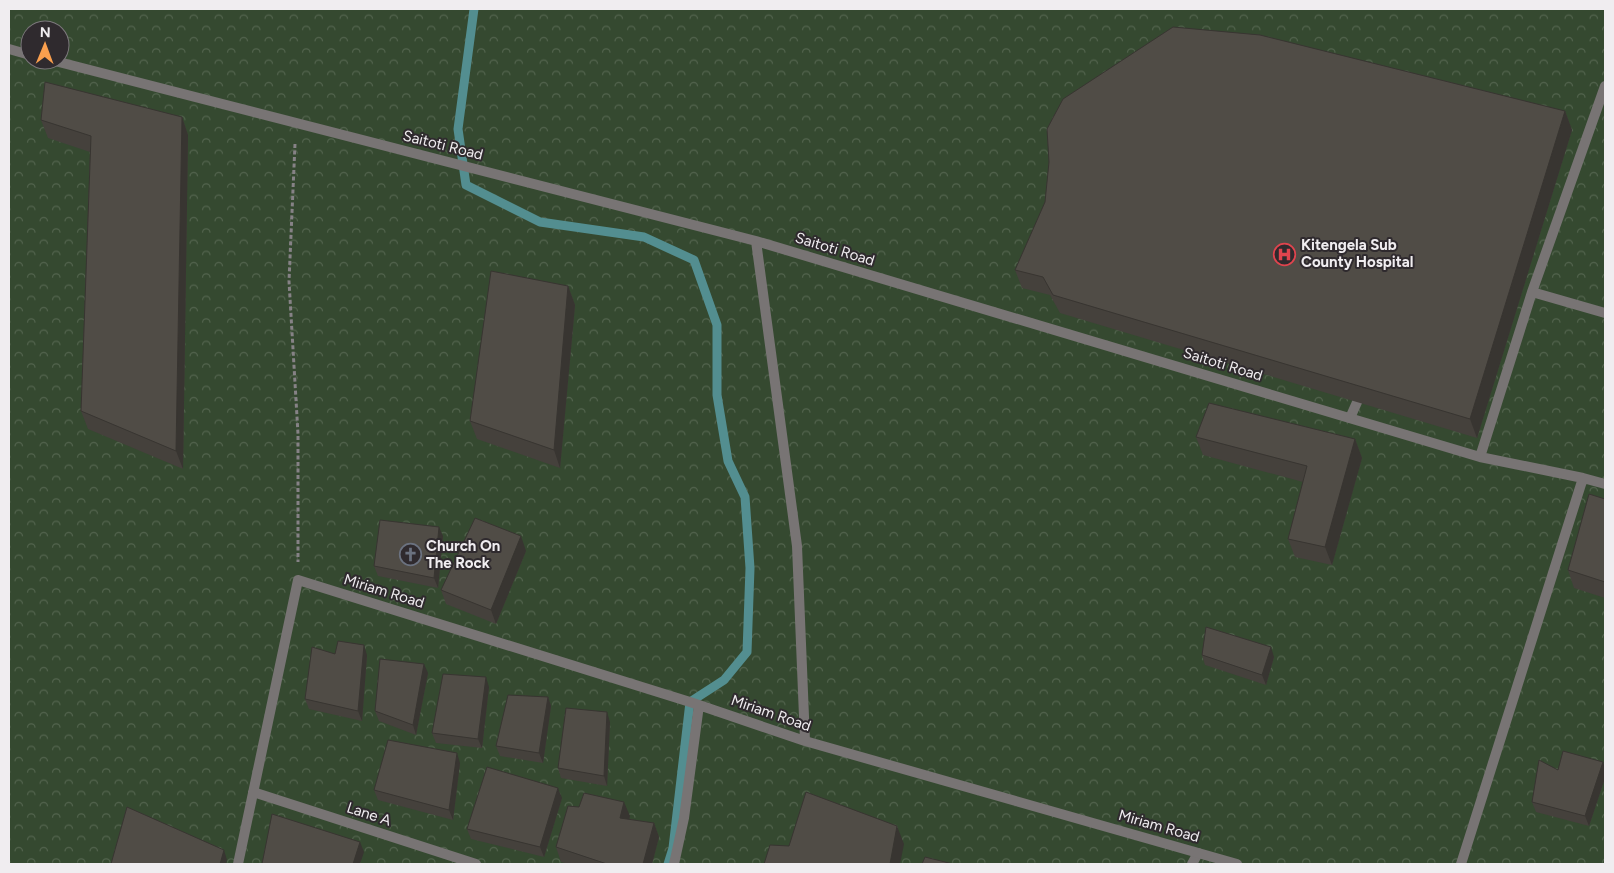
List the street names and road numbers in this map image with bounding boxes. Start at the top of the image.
street label: Saitoti Road [401,126,485,164]
street label: Saitoti Road [793,228,877,270]
street label: Saitoti Road [1181,343,1265,385]
street label: Miriam Road [342,570,426,612]
street label: Miriam Road [729,691,813,735]
street label: Lane A [344,798,394,830]
street label: Miriam Road [1116,806,1202,846]

